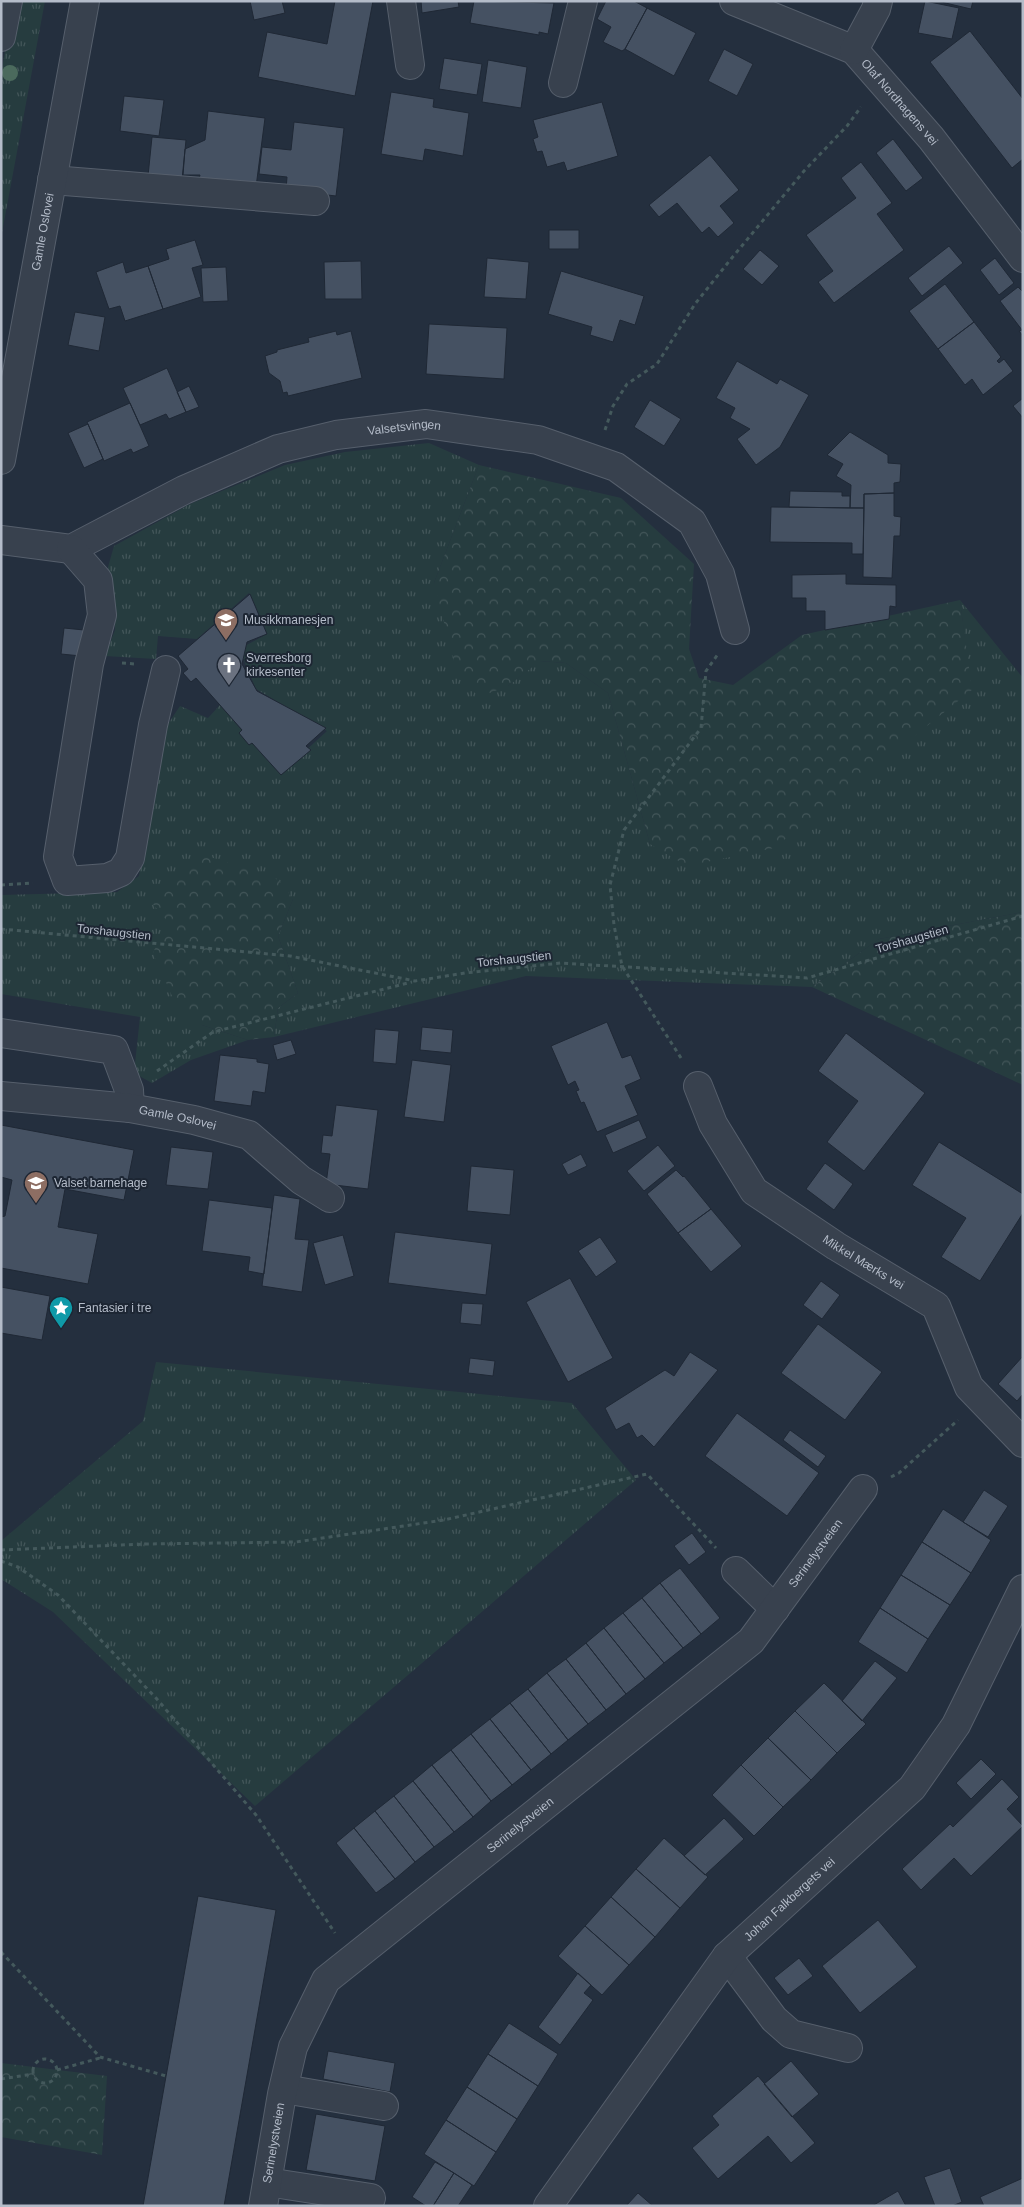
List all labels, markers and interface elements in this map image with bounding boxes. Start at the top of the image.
street label: Olaf Nordhagens vei [858,56,941,148]
street label: Gamle Oslovei [29,192,57,272]
street label: Valsetsvingen [367,417,442,438]
school or university icon: Musikkmanesjen [213,607,239,641]
place label: Musikkmanesjen [244,613,333,627]
place label: Sverresborg kirkesenter [246,651,311,679]
church icon: Sverresborg kirkesenter [216,652,242,686]
street label: Torshaugstien [76,921,152,943]
street label: Torshaugstien [874,922,950,956]
street label: Torshaugstien [476,948,552,970]
street label: Gamle Oslovei [138,1103,218,1133]
school or university icon: Valset barnehage [23,1170,49,1204]
place label: Valset barnehage [54,1176,148,1190]
street label: Mikkel Mærks vei [820,1232,907,1292]
place icon: Fantasier i tre [48,1295,74,1329]
place label: Fantasier i tre [78,1301,152,1315]
street label: Serinelystveien [786,1516,845,1590]
street label: Serinelystveien [484,1794,556,1856]
street label: Johan Falkbergets vei [741,1854,838,1944]
street label: Serinelystveien [260,2102,287,2184]

